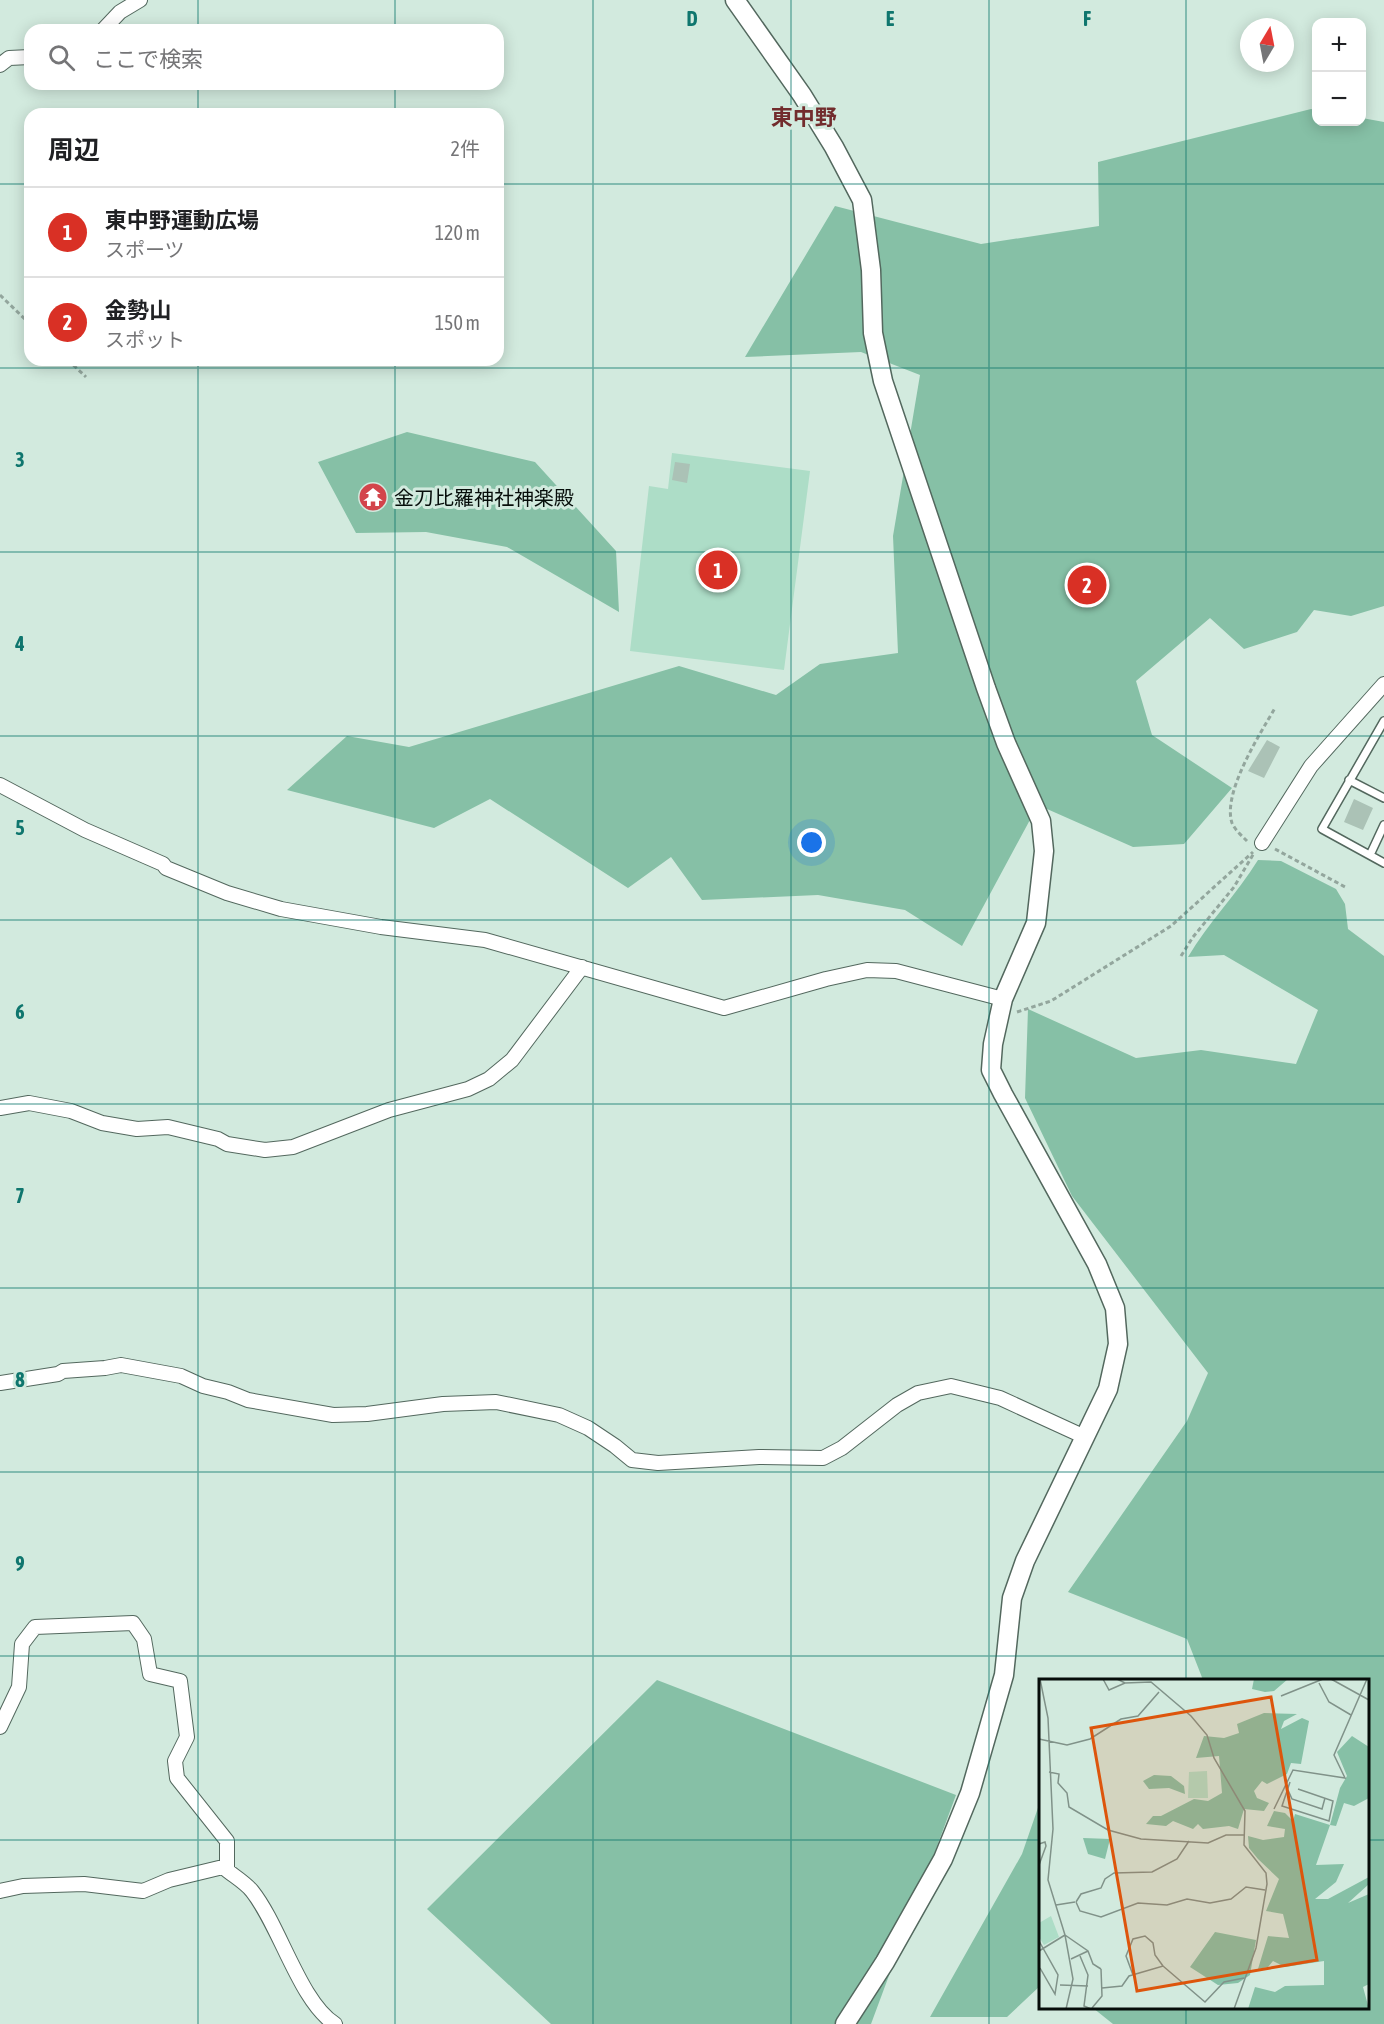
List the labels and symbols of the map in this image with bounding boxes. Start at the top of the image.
text: D [686,7,698,30]
text: E [886,7,895,30]
text: F [1083,7,1091,30]
north arrow [1240,18,1294,72]
district label: 東中野 [771,104,837,130]
text: 3 [15,448,25,471]
temple icon: 金刀比羅神社神楽殿 [357,481,389,513]
place label: 金刀比羅神社神楽殿 [394,486,574,509]
pin: 1 [698,548,738,592]
pin: 2 [1068,562,1106,608]
text: 4 [14,632,25,655]
text: 5 [15,816,25,839]
your location [797,828,826,857]
text: 6 [15,1000,25,1023]
text: 7 [15,1184,25,1207]
text: 8 [15,1368,25,1391]
text: 9 [15,1552,25,1575]
inset map [1039,1679,1369,2009]

